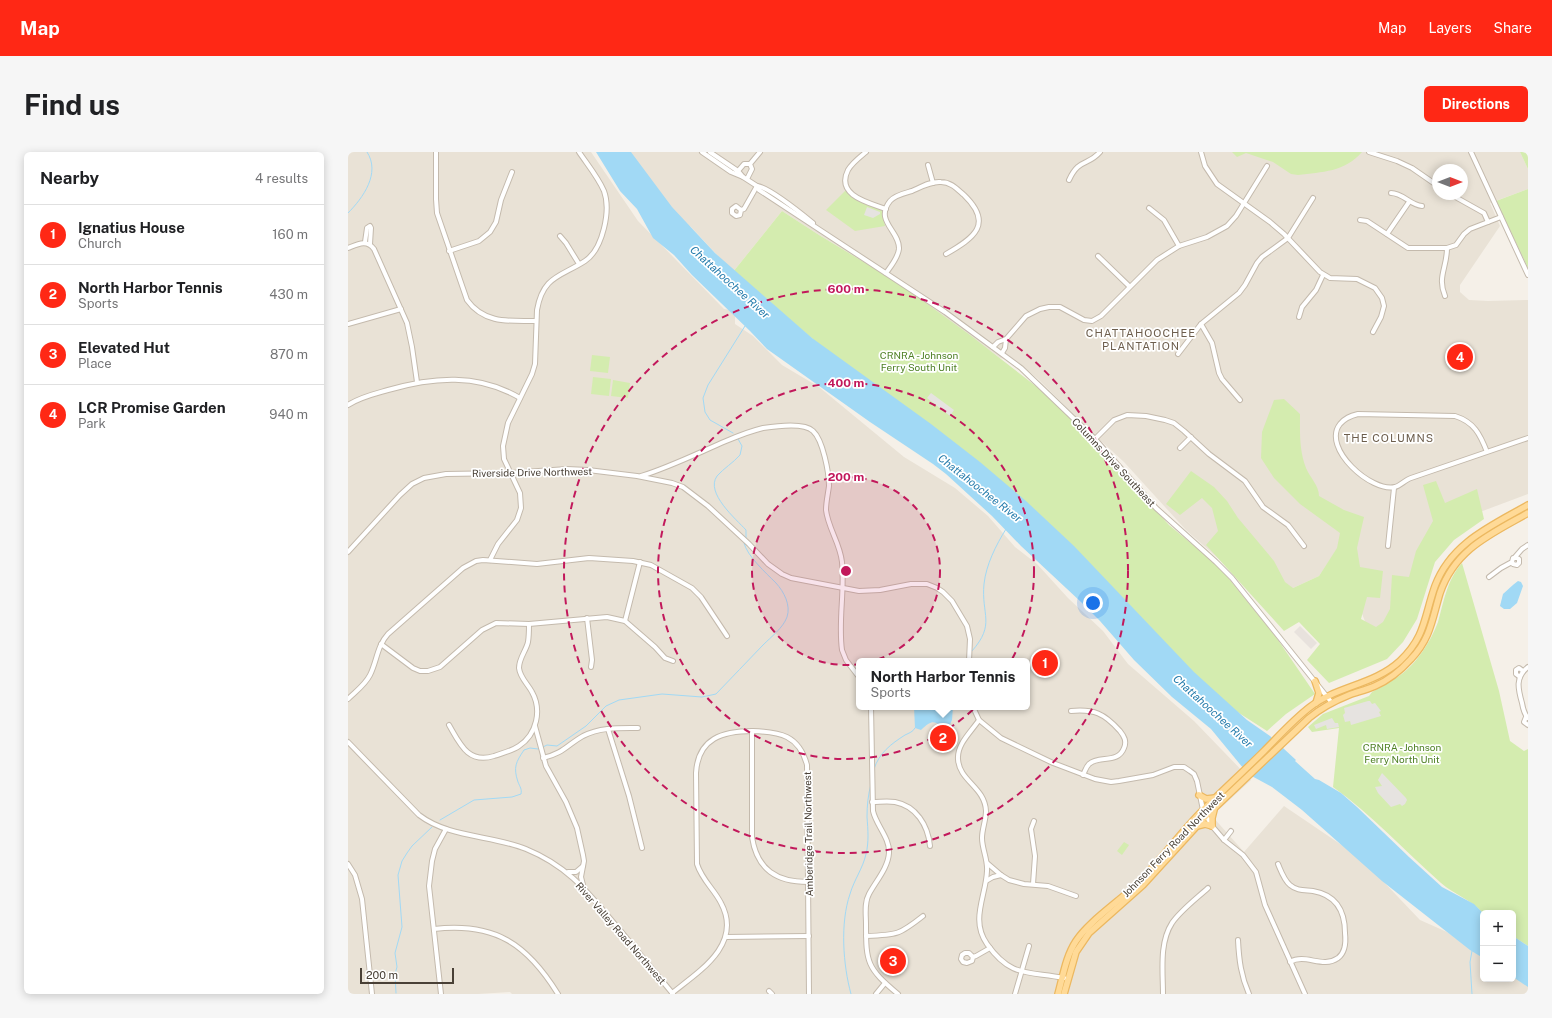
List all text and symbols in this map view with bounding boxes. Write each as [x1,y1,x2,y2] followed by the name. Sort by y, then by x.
[20,17,60,39] text: Map
[1378,20,1406,36] text: Map
[1428,20,1472,36] text: Layers
[1494,20,1532,36] text: Share
[1424,86,1528,122] button: Directions
[24,88,120,121] text: Find us
[1432,164,1468,200] north arrow
[40,168,99,188] text: Nearby
[255,171,308,186] text: 4 results
[78,219,185,236] text: Ignatius House
[50,227,56,242] text: 1
[272,227,308,242] text: 160 m
[78,236,122,251] text: Church
[688,243,773,321] water label: Chattahoochee River
[78,279,223,296] text: North Harbor Tennis
[828,282,865,296] text: 600 m
[49,287,57,302] text: 2
[269,287,308,302] text: 430 m
[78,296,118,311] text: Sports
[1086,327,1196,352] district label: CHATTAHOOCHEE PLANTATION
[78,339,170,356] text: Elevated Hut
[1447,342,1473,372] pin: 4
[49,347,57,362] text: 3
[270,347,308,362] text: 870 m
[880,349,958,373] park label: CRNRA - Johnson Ferry South Unit
[78,356,112,371] text: Place
[828,376,865,390] text: 400 m
[78,399,226,416] text: LCR Promise Garden
[49,407,57,422] text: 4
[269,407,308,422] text: 940 m
[1070,415,1158,509] street label: Columns Drive Southeast
[78,416,106,431] text: Park
[1344,432,1434,444] district label: THE COLUMNS
[936,452,1025,525] water label: Chattahoochee River
[472,465,592,479] street label: Riverside Drive Northwest
[828,470,864,484] text: 200 m
[839,564,853,578] centre of rings
[1083,593,1103,613] your location
[1032,648,1058,678] pin: 1
[856,658,1030,710] popup
[871,668,1015,685] text: North Harbor Tennis
[1171,672,1256,750] water label: Chattahoochee River
[871,685,911,700] text: Sports
[930,723,956,753] pin: 2
[1363,741,1441,765] park label: CRNRA - Johnson Ferry North Unit
[801,771,815,897] street label: Amberidge Trail Northwest
[1119,789,1227,899] street label: Johnson Ferry Road Northwest
[573,879,669,987] street label: River Valley Road Northwest
[1480,910,1516,982] map controls
[1480,910,1516,946] button: +
[880,946,906,976] pin: 3
[1480,946,1516,982] button: −
[360,966,454,985] scale bar
[366,969,398,981] text: 200 m

